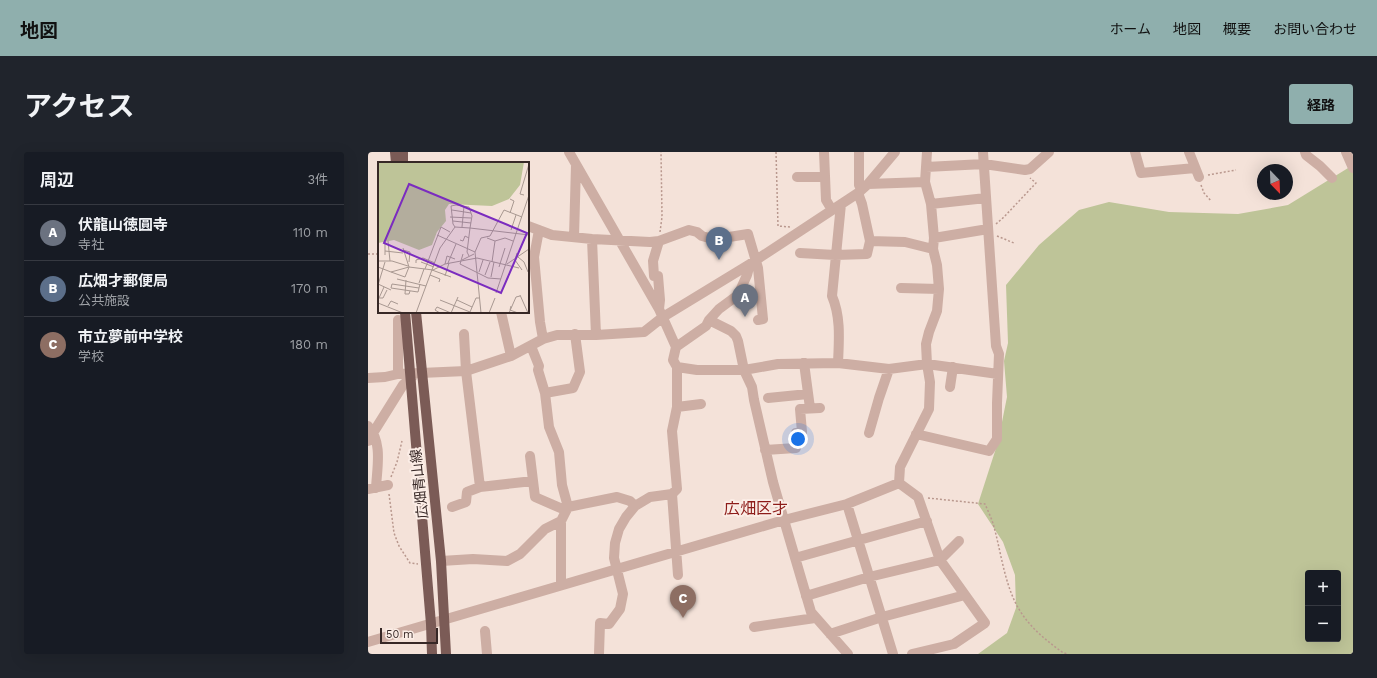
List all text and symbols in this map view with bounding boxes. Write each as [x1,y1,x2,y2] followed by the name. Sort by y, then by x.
[20,19,58,42] text: 地図
[1109,21,1151,37] text: ホーム
[1173,21,1201,37] text: 地図
[1223,21,1251,37] text: 概要
[1273,21,1357,37] text: お問い合わせ
[1289,84,1353,124] button: 経路
[24,90,135,123] text: アクセス
[378,162,529,313] inset map
[1257,164,1293,200] north arrow
[40,170,74,190] text: 周辺
[307,172,328,187] text: 3件
[78,216,168,234] text: 伏龍山徳圓寺
[49,225,57,240] text: A
[293,225,328,240] text: 110 m
[706,227,732,260] pin: B
[78,237,104,252] text: 寺社
[78,272,168,290] text: 広畑才郵便局
[49,281,57,296] text: B
[291,281,328,296] text: 170 m
[732,284,758,317] pin: A
[78,293,130,308] text: 公共施設
[78,328,183,346] text: 市立夢前中学校
[49,337,57,352] text: C
[290,337,328,352] text: 180 m
[78,349,104,364] text: 学校
[788,429,808,449] your location
[407,448,431,520] street label: 広畑青山線
[724,499,788,518] district label: 広畑区才
[1305,570,1341,642] map controls
[1305,570,1341,606] button: +
[670,585,696,618] pin: C
[1305,606,1341,642] button: −
[380,626,438,645] scale bar
[386,628,413,641] text: 50 m

